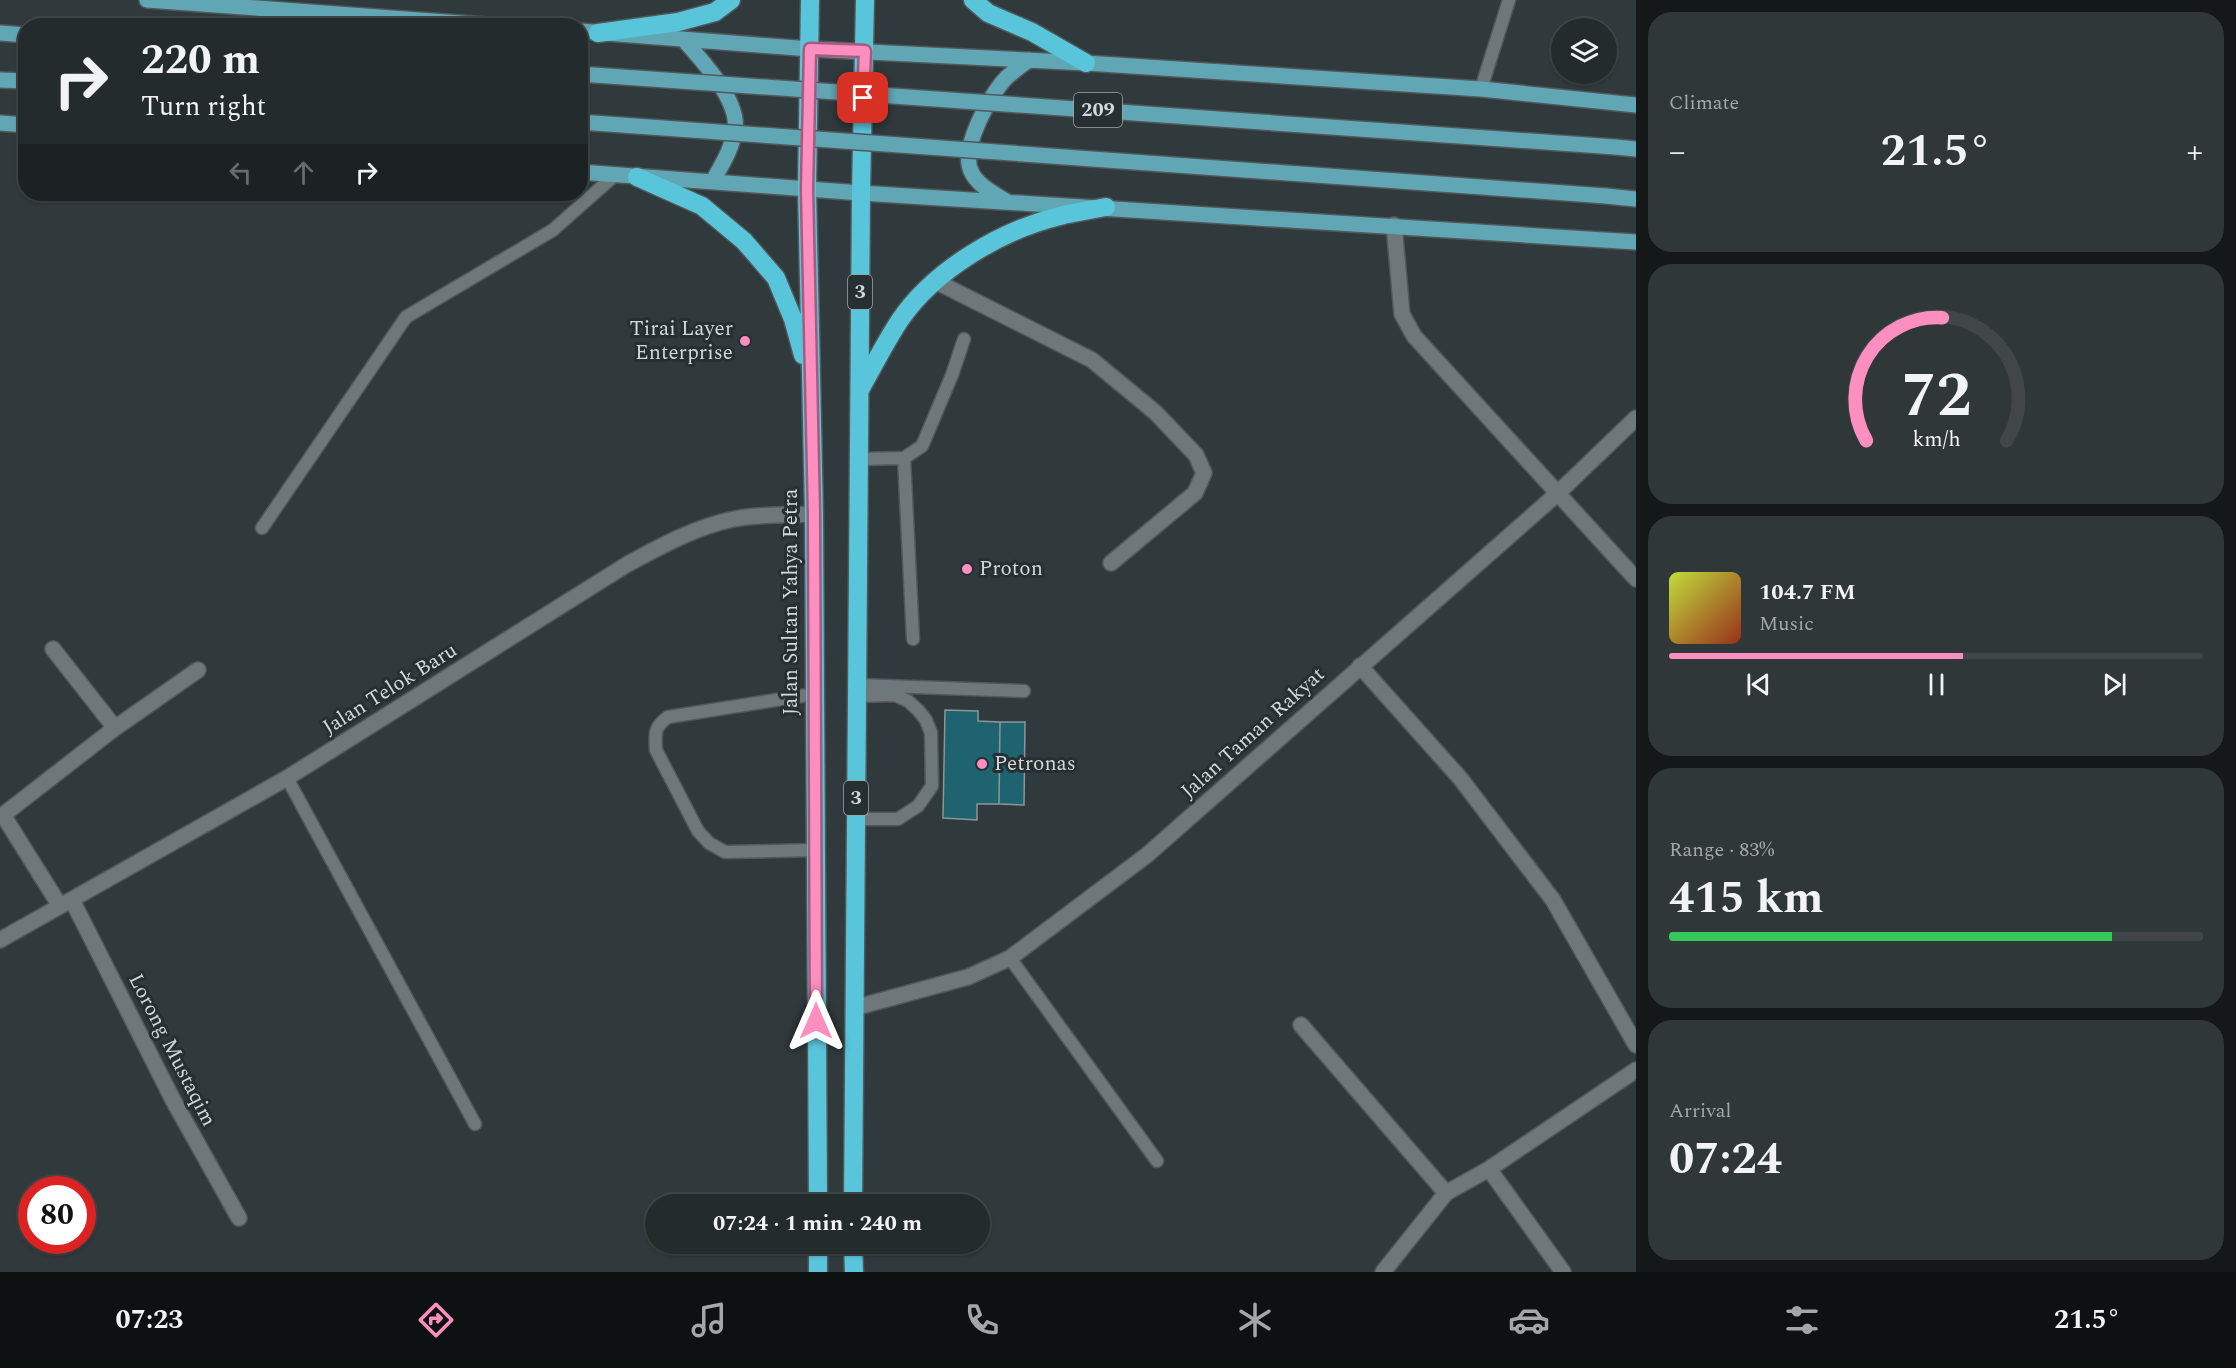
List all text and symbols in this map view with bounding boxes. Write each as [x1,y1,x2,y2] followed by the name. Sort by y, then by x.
[1551,18,1617,84] map controls
[1551,18,1617,84] button: layers
[141,29,260,92] text: 220 m
[42,42,120,120] icon: right
[837,72,888,123] pin
[846,81,879,114] icon: arrive
[141,86,266,128] text: Turn right
[1669,88,1739,118] text: Climate
[1074,93,1122,127] road number: 209
[1881,117,1991,186] text: 21.5°
[1669,127,1686,177] text: −
[2186,127,2203,177] text: +
[224,156,257,189] icon: left
[287,156,320,189] icon: ahead
[350,156,383,189] icon: right
[848,275,872,309] road number: 3
[630,313,733,369] place label: Tirai Layer Enterprise
[738,334,752,348] marker: Tirai Layer Enterprise
[1901,349,1971,444] text: 72
[1912,423,1960,456] text: km/h
[775,488,807,715] street label: Jalan Sultan Yahya Petra
[979,553,1043,585] place label: Proton
[960,562,974,576] marker: Proton
[1759,576,1856,609] text: 104.7 FM
[1759,609,1814,639] text: Music
[316,635,464,743] street label: Jalan Telok Baru
[1174,659,1332,807] street label: Jalan Taman Rakyat
[1742,668,1775,701] icon: previous
[1920,668,1953,701] icon: pause
[2098,668,2131,701] icon: next
[994,748,1076,780] place label: Petronas
[975,757,989,771] marker: Petronas
[844,781,868,815] road number: 3
[1669,835,1774,865] text: Range · 83%
[1669,864,1824,933] text: 415 km
[120,968,224,1132] street label: Lorong Mustaqim
[784,989,848,1053] position arrow
[1669,1096,1731,1126] text: Arrival
[1669,1125,1782,1194] text: 07:24
[18,1176,96,1254] speed limit sign: 80
[713,1207,922,1240] text: 07:24 · 1 min · 240 m
[116,1299,183,1341] text: 07:23
[415,1299,457,1341] icon: directions
[688,1299,730,1341] icon: music
[961,1299,1003,1341] icon: phone
[1234,1299,1276,1341] icon: climate
[1508,1299,1550,1341] icon: car
[1781,1299,1823,1341] icon: filters
[2054,1299,2120,1341] text: 21.5°

